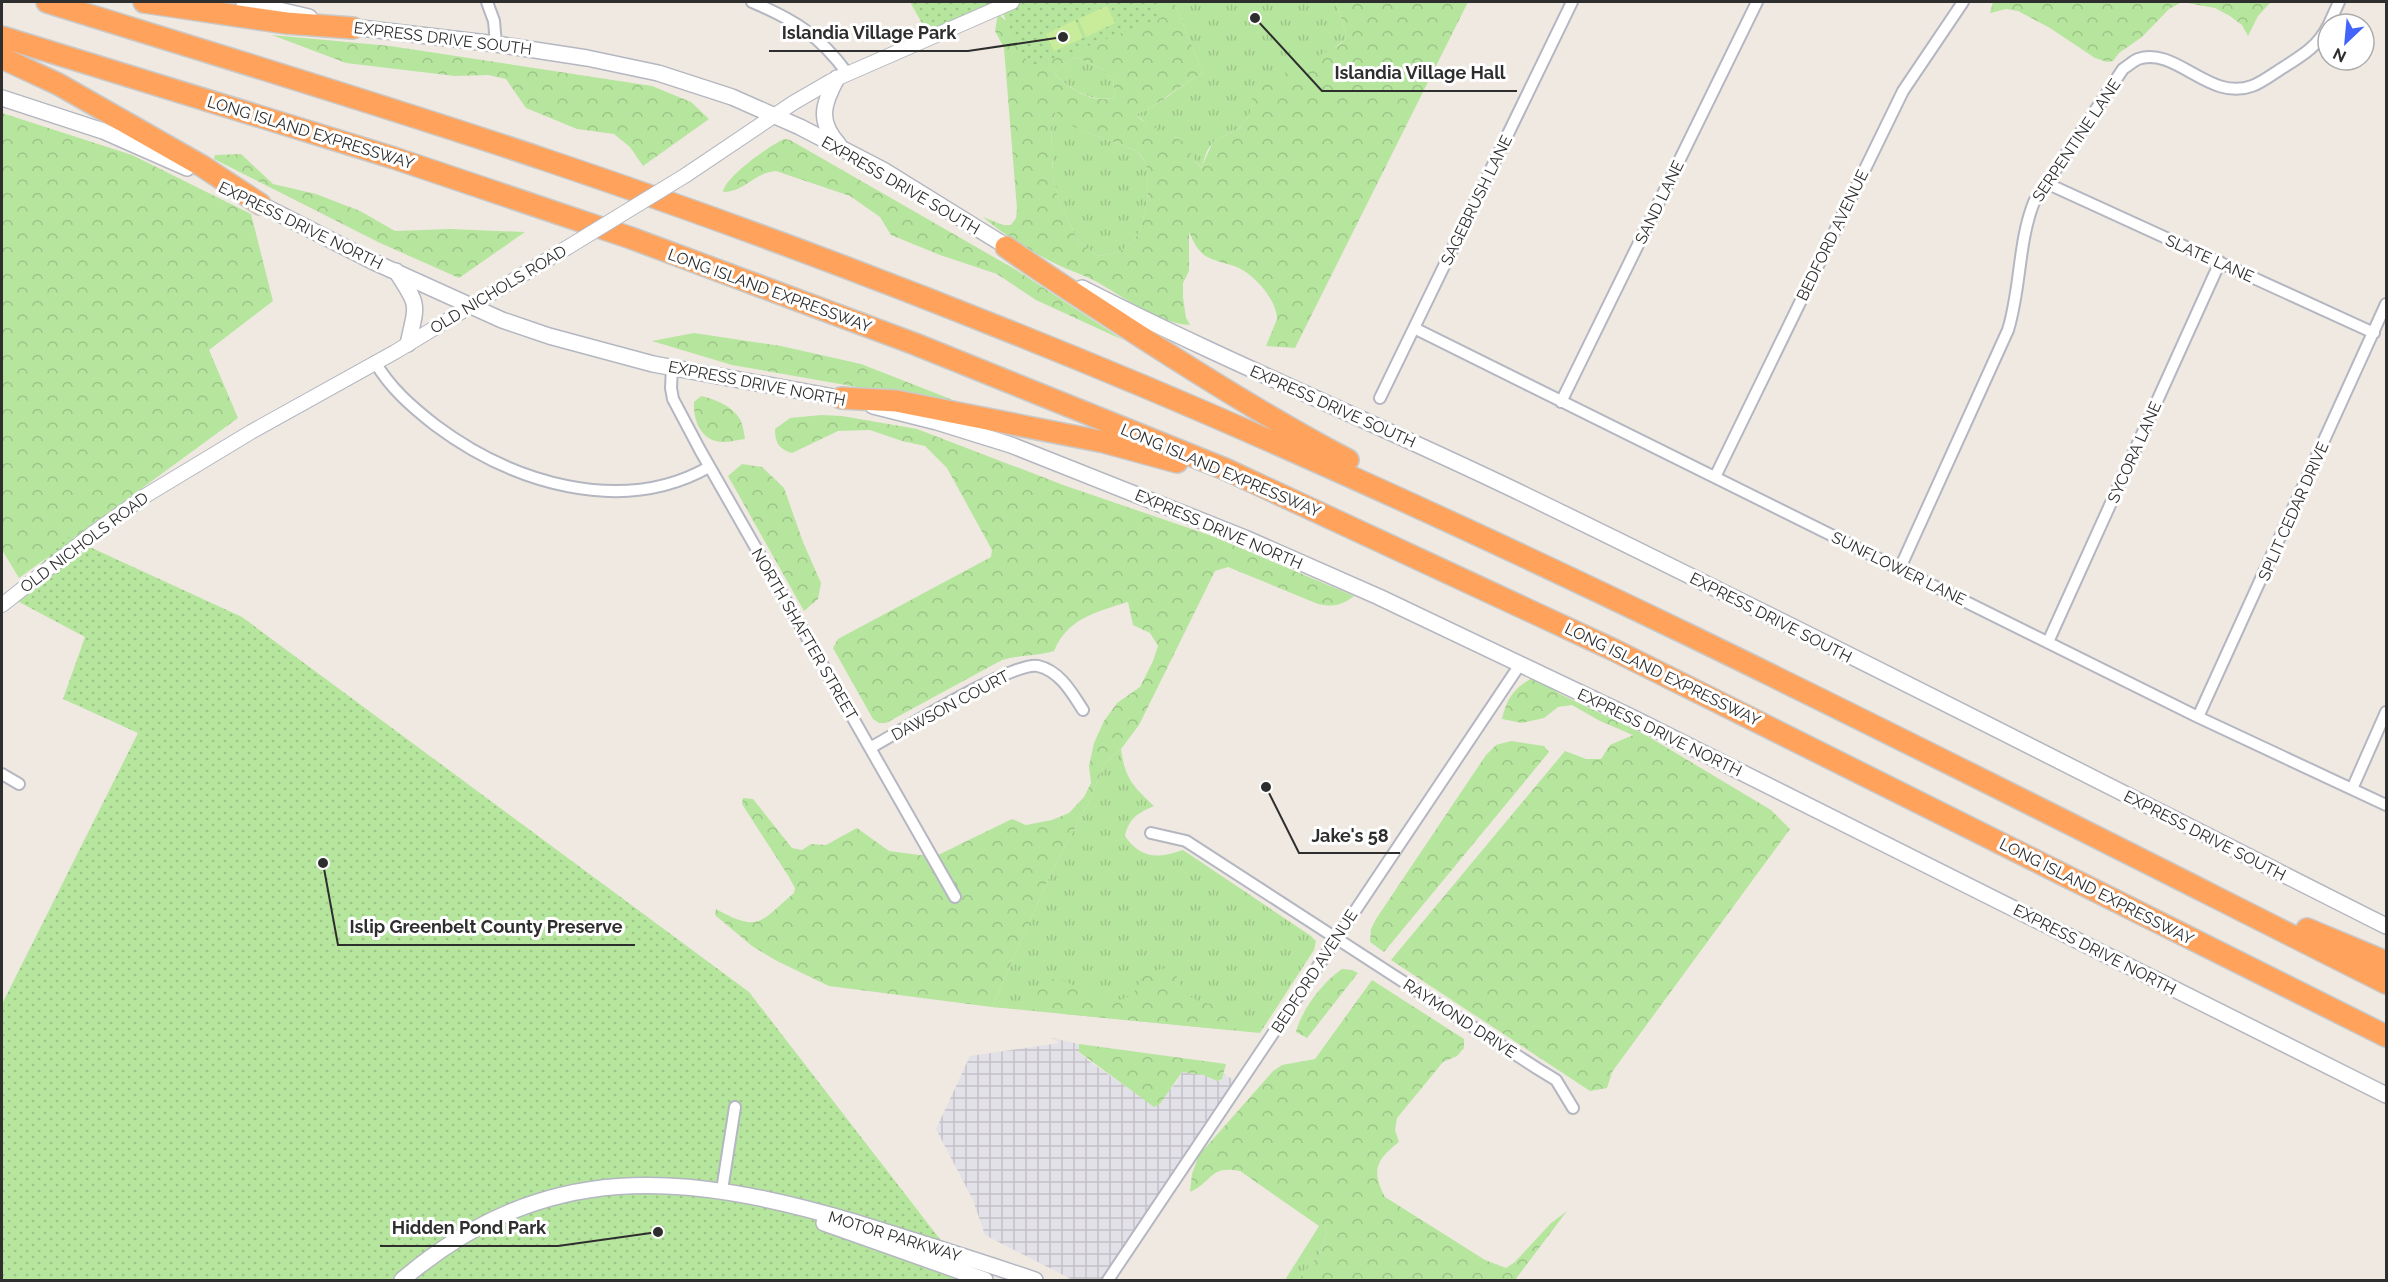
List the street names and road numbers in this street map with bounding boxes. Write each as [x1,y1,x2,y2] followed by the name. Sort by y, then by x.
[353,18,533,59] street label: EXPRESS DRIVE SOUTH
[2028,75,2125,205] street label: SERPENTINE LANE
[205,92,417,173] street label: LONG ISLAND EXPRESSWAY
[818,132,983,239] street label: EXPRESS DRIVE SOUTH
[1437,132,1516,268] street label: SAGEBRUSH LANE
[1631,157,1688,247] street label: SAND LANE
[1793,166,1872,304] street label: BEDFORD AVENUE
[216,177,386,273] street label: EXPRESS DRIVE NORTH
[2163,231,2257,286] street label: SLATE LANE
[427,241,570,338] street label: OLD NICHOLS ROAD
[665,245,875,336] street label: LONG ISLAND EXPRESSWAY
[667,357,847,410] street label: EXPRESS DRIVE NORTH
[1247,361,1419,452] street label: EXPRESS DRIVE SOUTH
[2104,398,2165,506] street label: SYCORA LANE
[1118,420,1324,521] street label: LONG ISLAND EXPRESSWAY
[2254,439,2333,584] street label: SPLIT CEDAR DRIVE
[1132,486,1305,573] street label: EXPRESS DRIVE NORTH
[17,488,152,597] street label: OLD NICHOLS ROAD
[1828,528,1969,609] street label: SUNFLOWER LANE
[748,545,862,724] street label: NORTH SHAFTER STREET
[1687,568,1855,667] street label: EXPRESS DRIVE SOUTH
[1562,619,1764,730] street label: LONG ISLAND EXPRESSWAY
[888,666,1013,744] street label: DAWSON COURT
[1575,684,1745,780] street label: EXPRESS DRIVE NORTH
[2121,786,2289,885] street label: EXPRESS DRIVE SOUTH
[1997,834,2198,949] street label: LONG ISLAND EXPRESSWAY
[2010,900,2179,999] street label: EXPRESS DRIVE NORTH
[1267,906,1362,1036] street label: BEDFORD AVENUE
[1400,975,1520,1062] street label: RAYMOND DRIVE
[826,1207,964,1266] street label: MOTOR PARKWAY

